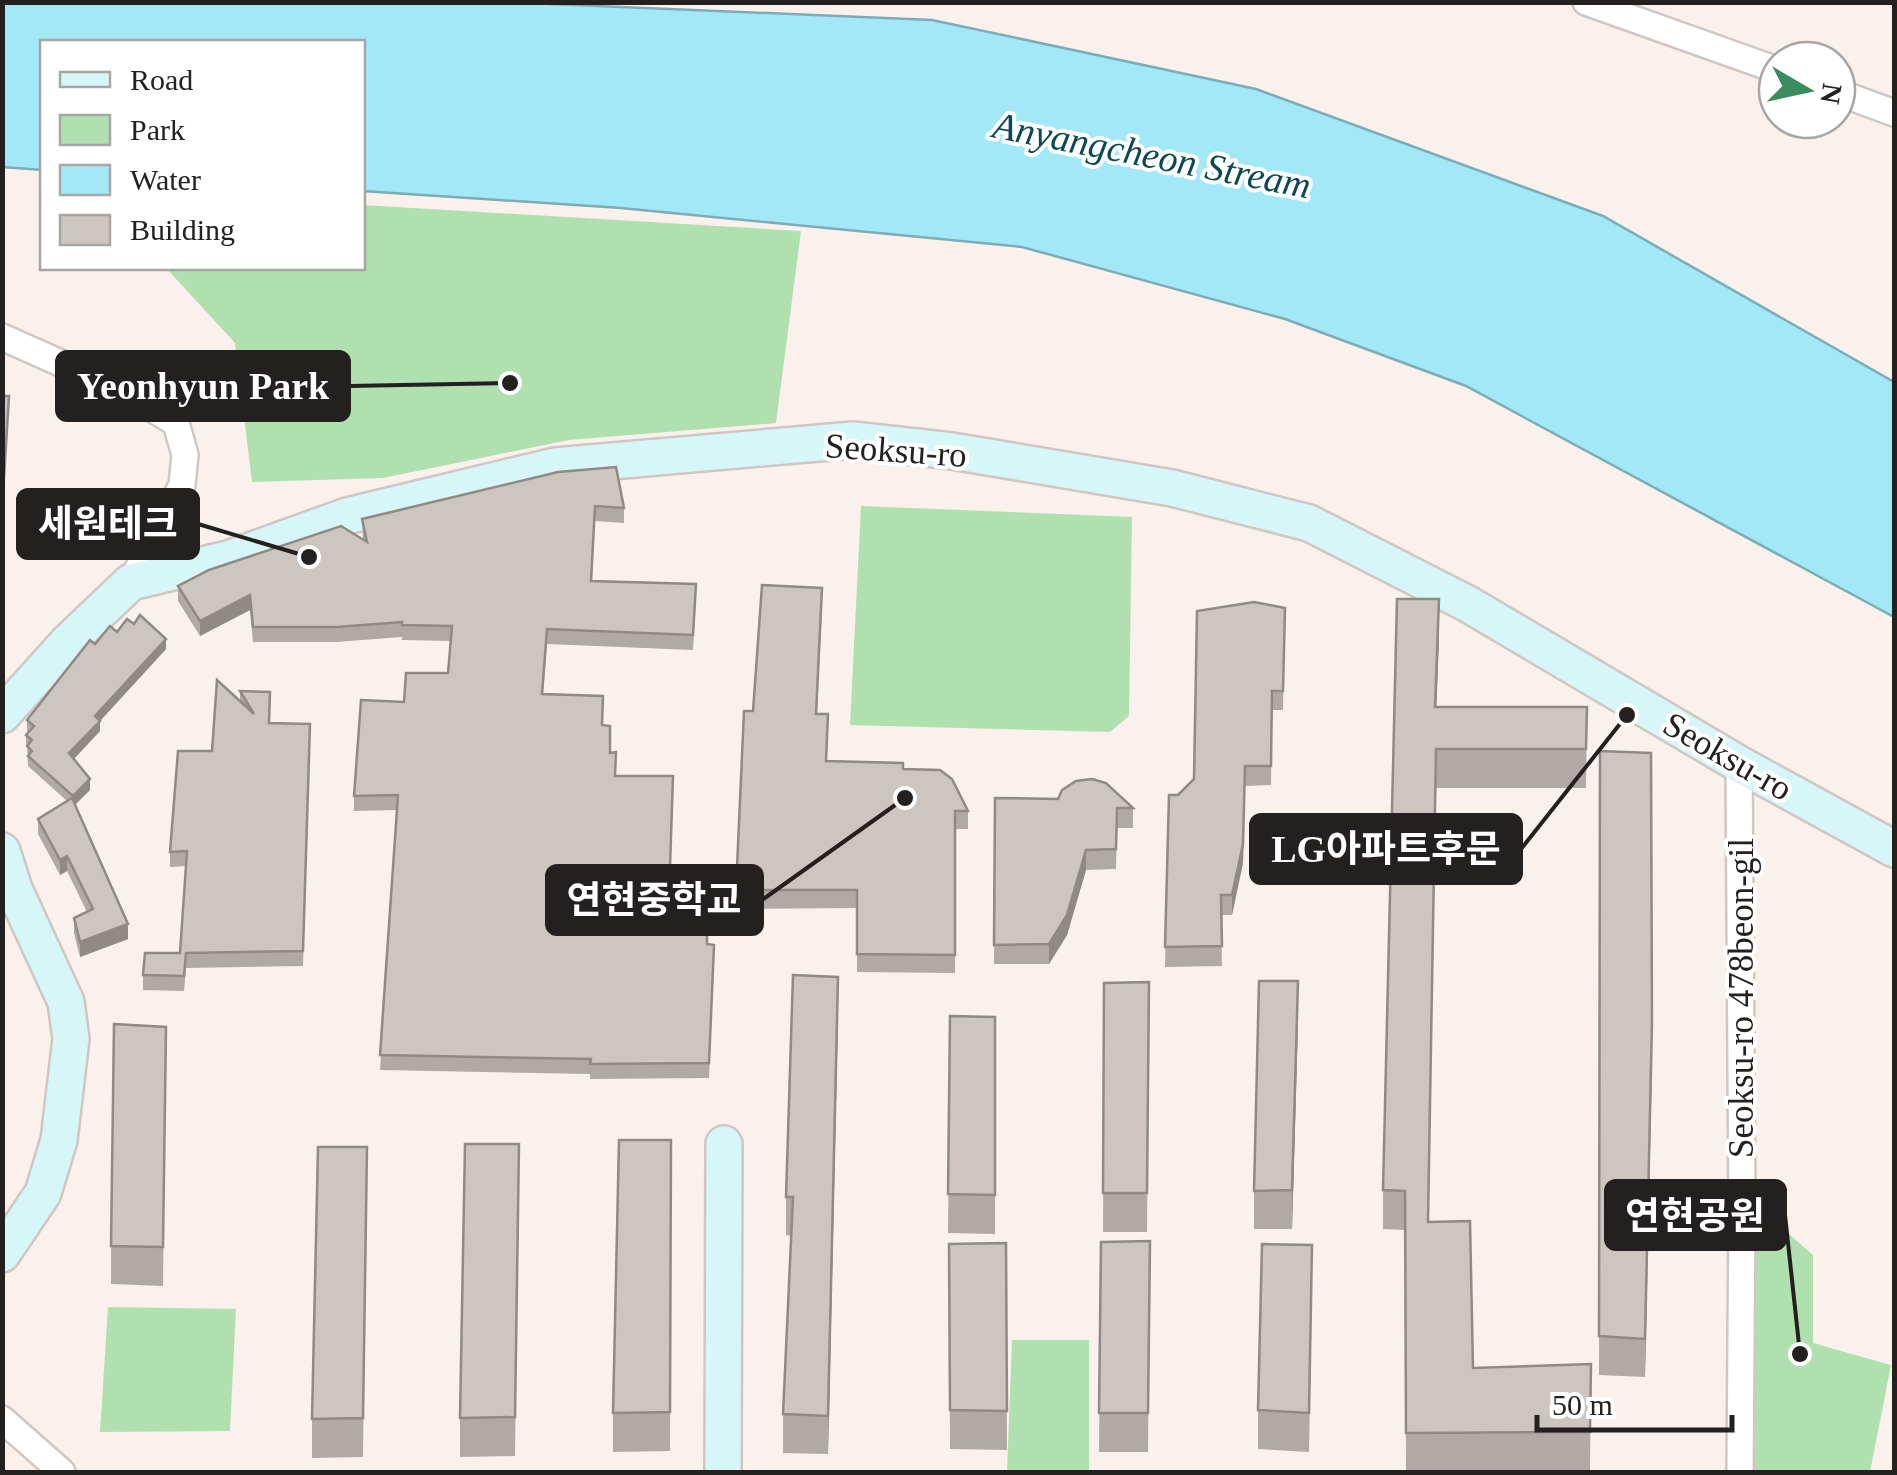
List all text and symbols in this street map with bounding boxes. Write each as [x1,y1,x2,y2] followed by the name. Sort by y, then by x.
[40,40,365,270] legend
[1757,40,1857,140] north arrow
[130,63,193,96] text: Road
[1814,81,1848,106] text: N
[987,103,1314,206] water label: Anyangcheon Stream
[130,113,185,146] text: Park
[130,163,201,196] text: Water
[130,213,235,246] text: Building
[57,352,349,420] callout: Yeonhyun Park
[77,365,330,407] text: Yeonhyun Park
[824,426,968,475] street label: Seoksu-ro
[18,490,198,558] callout: 세원테크
[38,503,178,545] text: 세원테크
[1657,704,1799,809] street label: Seoksu-ro
[1251,815,1521,883] callout: LG아파트후문
[1271,828,1501,870] text: LG아파트후문
[1722,838,1761,1158] street label: Seoksu-ro 478beon-gil
[547,866,762,934] callout: 연현중학교
[567,879,741,921] text: 연현중학교
[1606,1181,1785,1249] callout: 연현공원
[1625,1195,1765,1237] text: 연현공원
[1537,1370,1732,1432] scale bar
[1552,1388,1613,1421] text: 50 m

